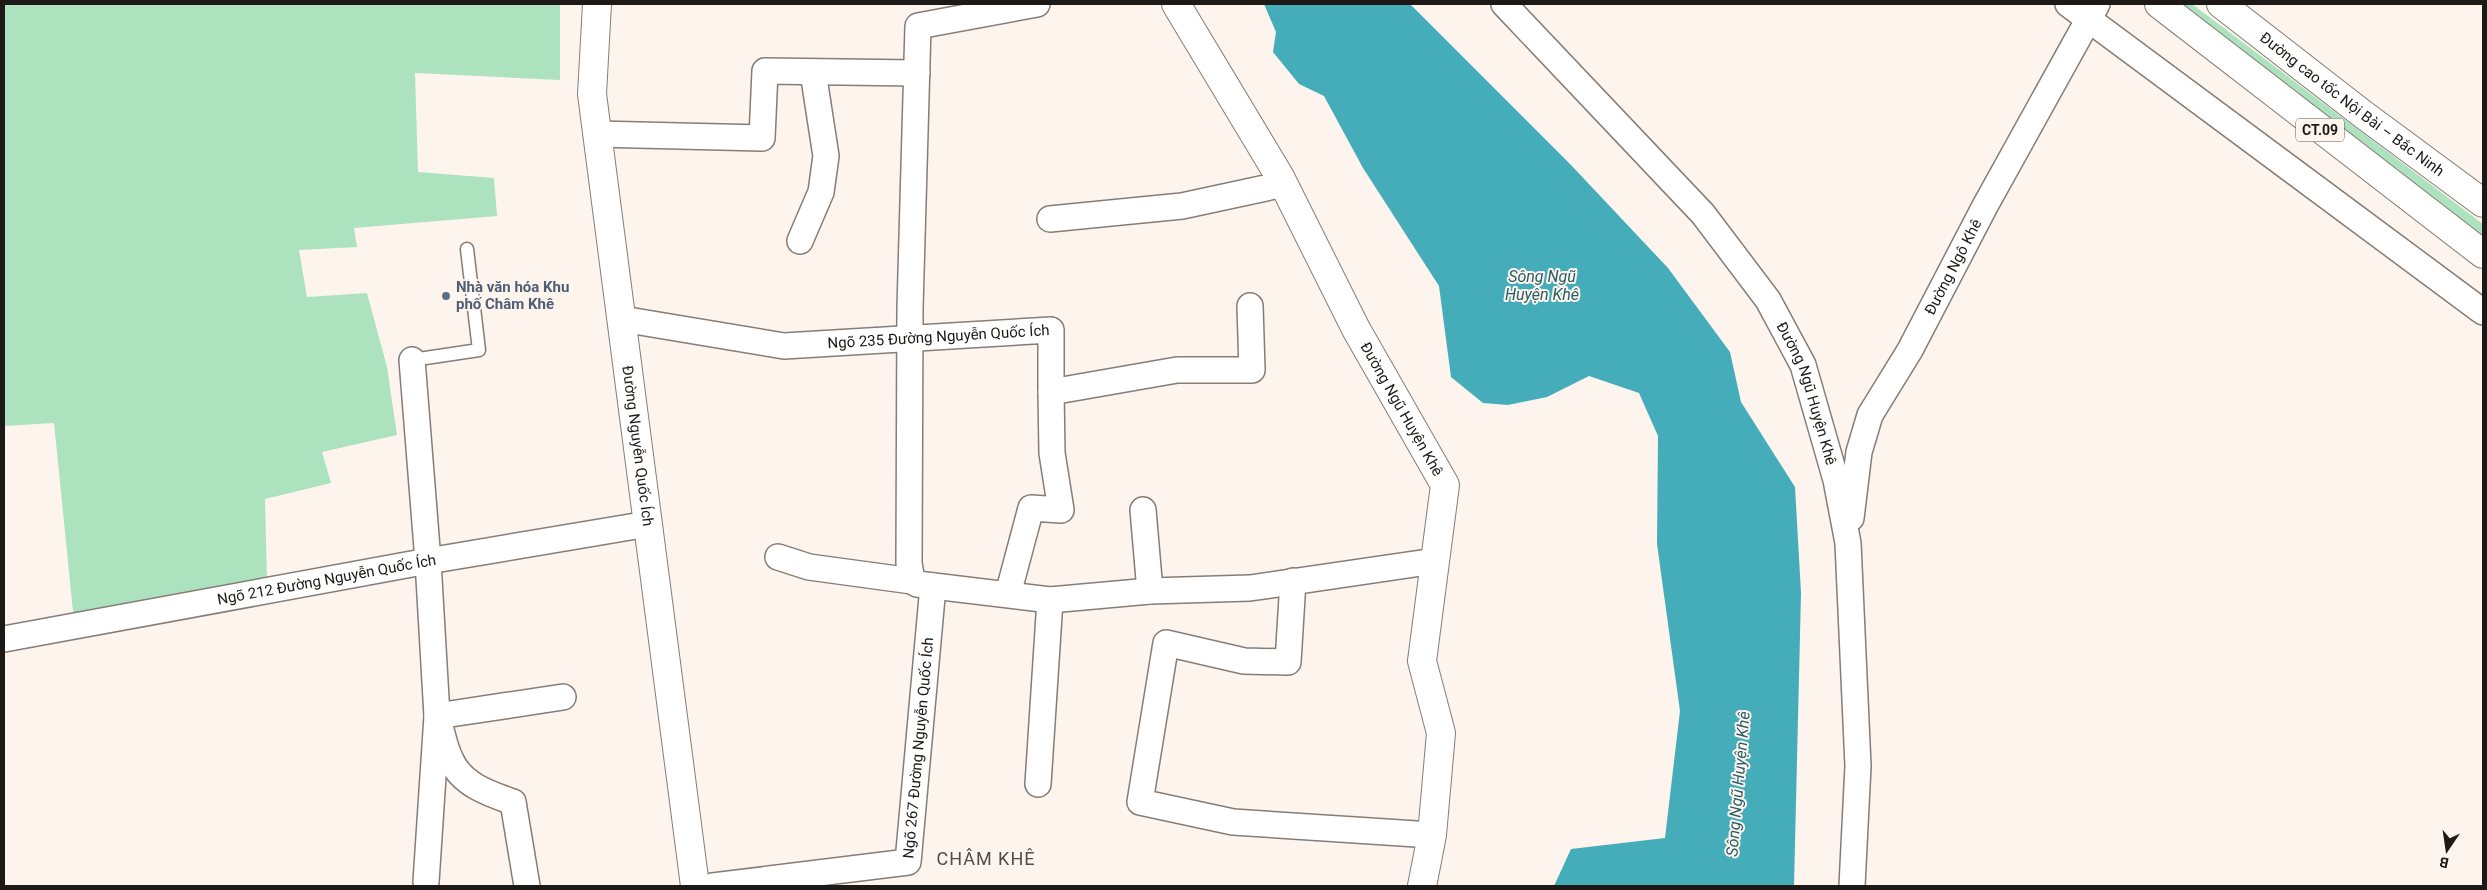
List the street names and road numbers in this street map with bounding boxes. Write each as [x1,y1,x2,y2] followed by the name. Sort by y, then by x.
[2256,29,2448,180] street label: Đường cao tốc Nội Bài – Bắc Ninh
[2296,118,2344,142] road number: CT.09
[1921,216,1986,318] street label: Đường Ngô Khê
[1773,319,1840,467] street label: Đường Ngũ Huyện Khê
[827,321,1050,352] street label: Ngõ 235 Đường Nguyễn Quốc Ích
[1356,339,1447,479] street label: Đường Ngũ Huyện Khê
[618,364,657,527] street label: Đường Nguyễn Quốc Ích
[216,551,437,609] street label: Ngõ 212 Đường Nguyễn Quốc Ích
[899,636,937,859] street label: Ngõ 267 Đường Nguyễn Quốc Ích

